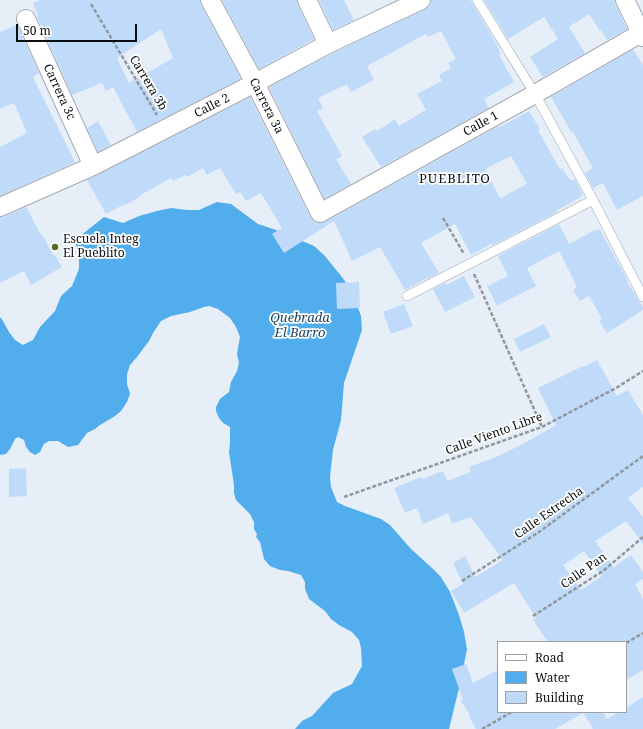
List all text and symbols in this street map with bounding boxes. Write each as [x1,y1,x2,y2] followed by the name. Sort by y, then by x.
[18,16,139,42] scale bar
[23,22,51,39] text: 50 m
[126,53,170,113] street label: Carrera 3b
[40,62,78,122] street label: Carrera 3c
[246,76,286,136] street label: Carrera 3a
[192,91,232,121] street label: Calle 2
[461,109,501,139] street label: Calle 1
[419,171,491,187] district label: PUEBLITO
[63,233,139,261] place label: Escuela Integ El Pueblito
[50,242,60,252] marker: Escuela Integ El Pueblito
[270,310,330,341] water label: Quebrada El Barro
[444,410,544,458] street label: Calle Viento Libre
[512,484,586,542] street label: Calle Estrecha
[558,550,610,592] street label: Calle Pan
[497,641,627,713] legend
[535,649,564,666] text: Road
[535,669,570,686] text: Water
[535,689,583,706] text: Building

